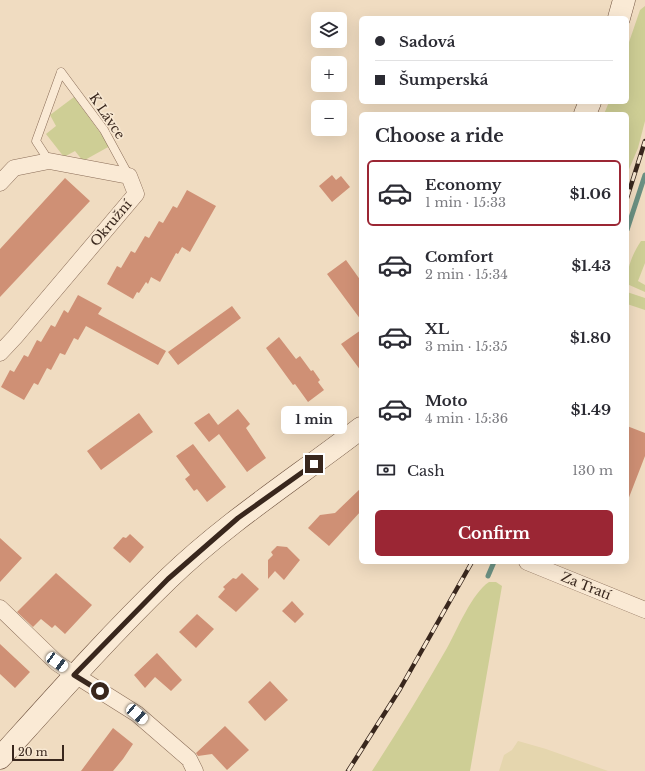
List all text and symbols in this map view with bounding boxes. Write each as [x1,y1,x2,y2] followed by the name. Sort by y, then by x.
[311,12,347,136] map controls
[311,12,347,48] button: layers
[399,32,455,51] text: Sadová
[311,56,347,92] button: +
[399,70,488,89] text: Šumperská
[85,90,129,142] street label: K Lávce
[311,100,347,136] button: −
[375,125,504,147] text: Choose a ride
[377,175,413,211] icon: car
[425,175,502,194] text: Economy
[570,184,611,203] text: $1.06
[425,194,506,211] text: 1 min · 15:33
[87,196,136,250] street label: Okružní
[377,247,413,283] icon: car
[425,247,493,266] text: Comfort
[571,256,611,275] text: $1.43
[425,266,508,283] text: 2 min · 15:34
[377,319,413,355] icon: car
[425,319,449,338] text: XL
[570,328,611,347] text: $1.80
[425,338,508,355] text: 3 min · 15:35
[377,391,413,427] icon: car
[425,391,467,410] text: Moto
[571,400,611,419] text: $1.49
[281,406,347,434] callout: 1 min
[425,410,508,427] text: 4 min · 15:36
[295,411,333,428] text: 1 min
[305,455,323,473] route end
[375,459,397,481] icon: cash
[407,461,444,480] text: Cash
[572,462,613,479] text: 130 m
[375,510,613,556] button: Confirm
[558,568,614,604] street label: Za Tratí
[44,650,70,674] car
[91,682,109,700] route start
[124,702,150,726] car
[12,743,64,762] scale bar
[18,745,48,759] text: 20 m

